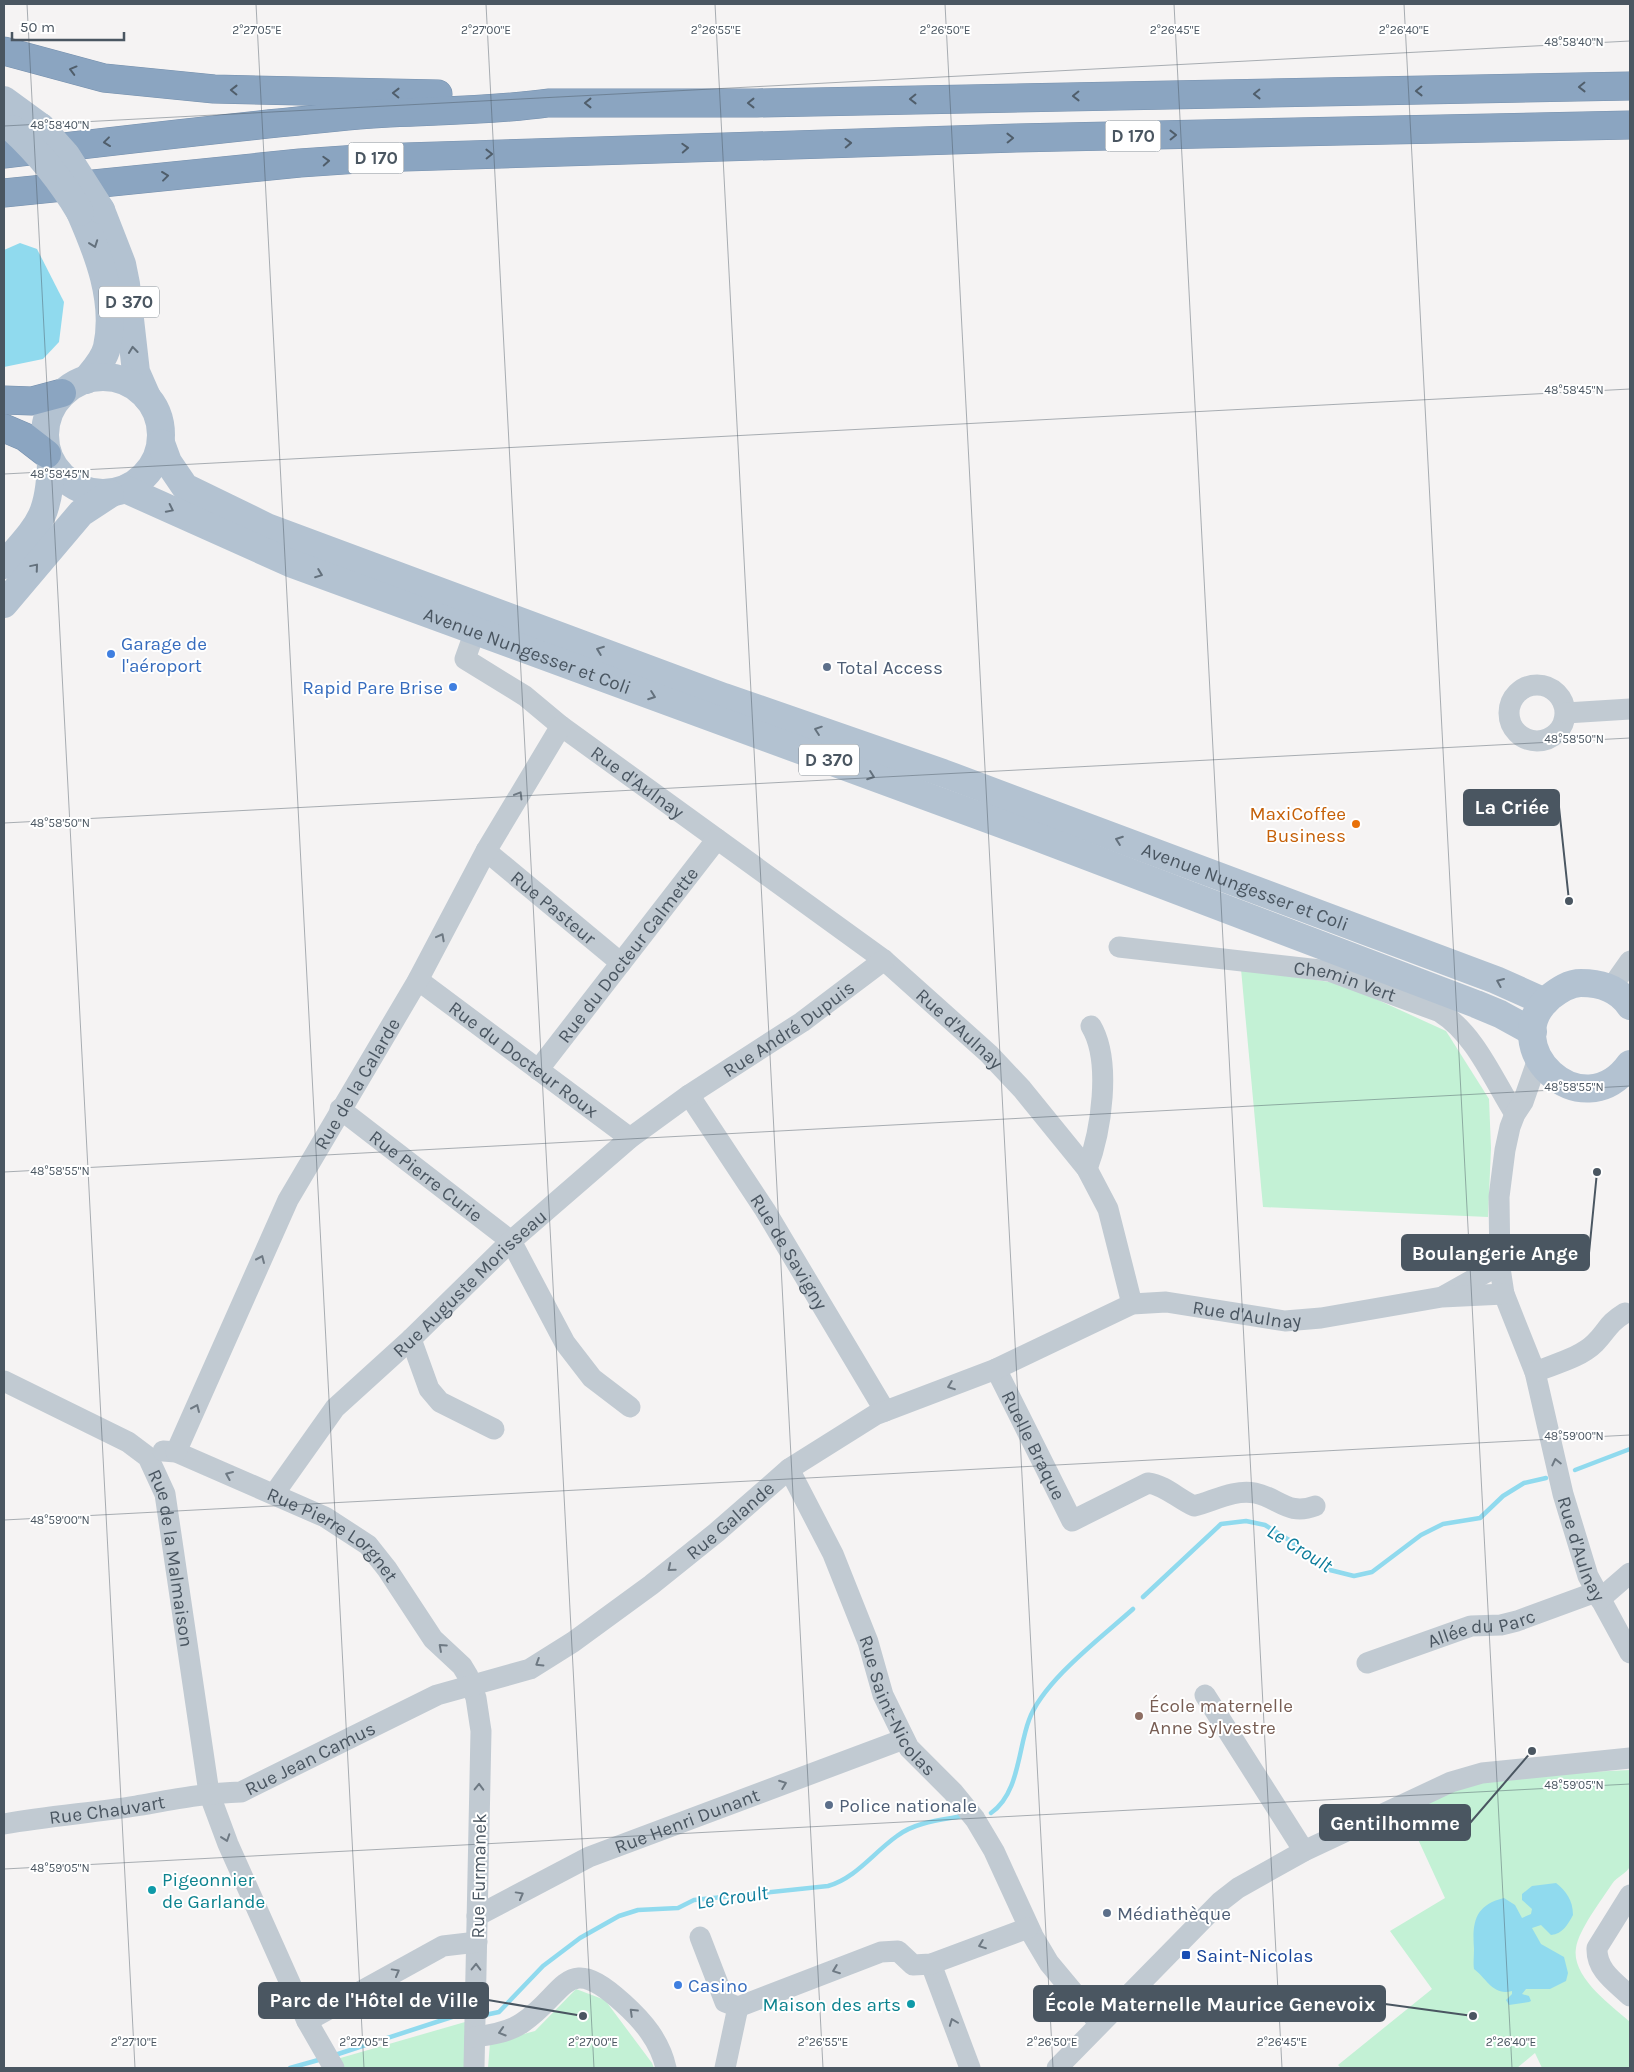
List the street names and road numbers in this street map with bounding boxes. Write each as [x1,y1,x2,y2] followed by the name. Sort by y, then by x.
[1106,120,1160,152] road number: D 170
[348,142,404,174] road number: D 170
[99,286,159,318] road number: D 370
[421,603,634,699] street label: Avenue Nungesser et Coli
[586,741,688,824] street label: Rue d'Aulnay
[799,744,859,776] road number: D 370
[1139,838,1352,936] street label: Avenue Nungesser et Coli
[553,863,703,1047] street label: Rue du Docteur Calmette
[506,866,600,950] street label: Rue Pasteur
[1292,957,1399,1007] street label: Chemin Vert
[719,976,859,1082] street label: Rue André Dupuis
[911,984,1007,1074] street label: Rue d'Aulnay
[444,997,602,1123] street label: Rue du Docteur Roux
[310,1014,405,1154] street label: Rue de la Calarde
[365,1126,487,1227] street label: Rue Pierre Curie
[745,1190,832,1314] street label: Rue de Savigny
[389,1205,551,1362] street label: Rue Auguste Morisseau
[1191,1296,1302,1333] street label: Rue d'Aulnay
[997,1387,1070,1504] street label: Ruelle Braque
[143,1466,197,1649] street label: Rue de la Malmaison
[682,1477,779,1564] street label: Rue Galande
[264,1483,402,1586] street label: Rue Pierre Lorgnet
[1552,1494,1610,1606] street label: Rue d'Aulnay
[1425,1605,1538,1653] street label: Allée du Parc
[854,1632,940,1781] street label: Rue Saint-Nicolas
[241,1717,379,1800] street label: Rue Jean Camus
[612,1784,763,1858] street label: Rue Henri Dunant
[48,1791,167,1829] street label: Rue Chauvart
[467,1813,491,1939] street label: Rue Furmanek

